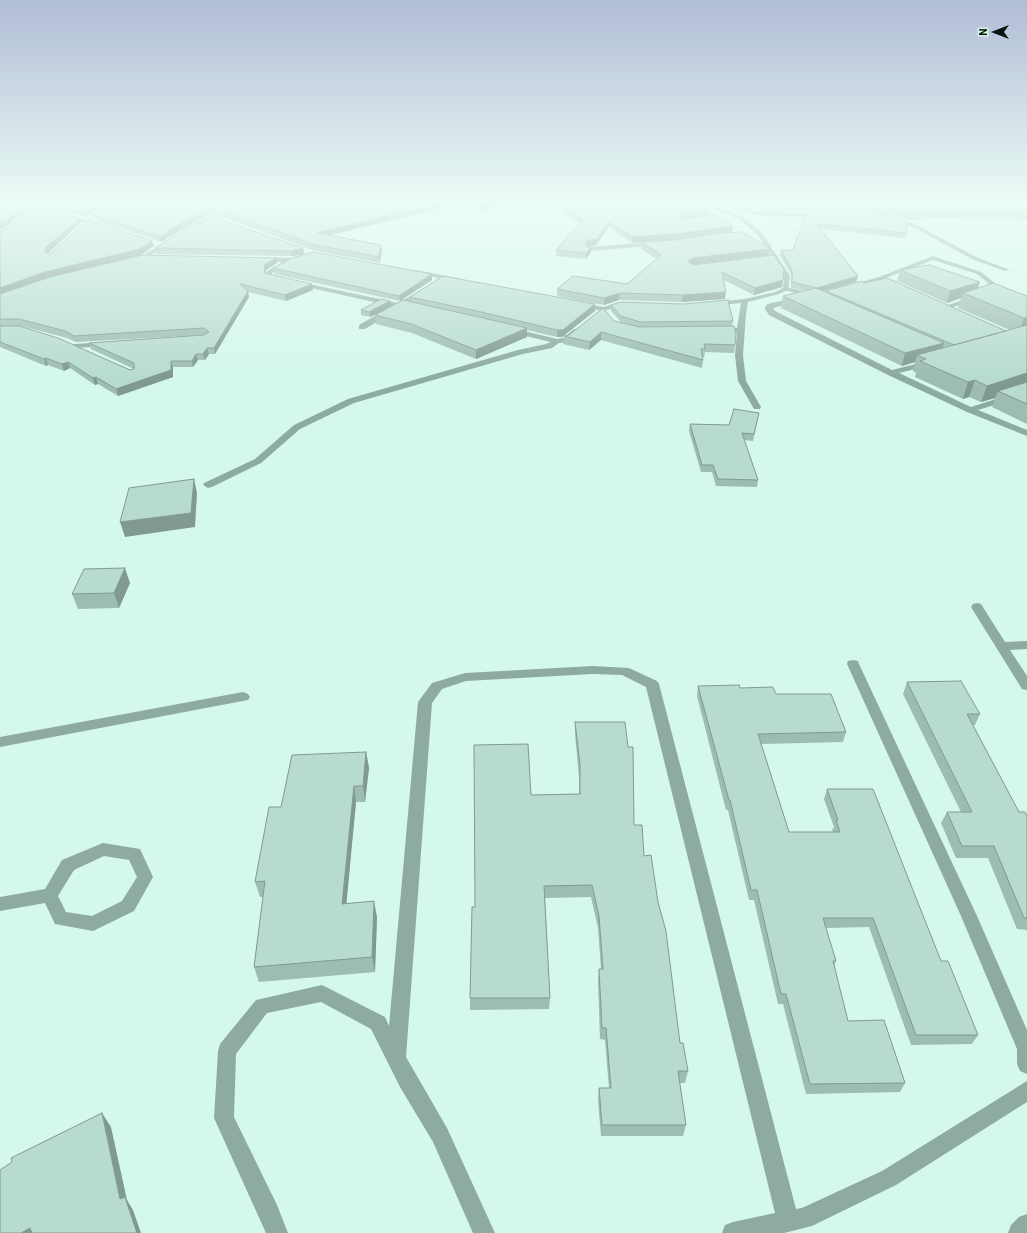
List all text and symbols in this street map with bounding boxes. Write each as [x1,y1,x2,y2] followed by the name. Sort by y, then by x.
[975,12,1015,52] north arrow
[976,28,989,36] text: N

